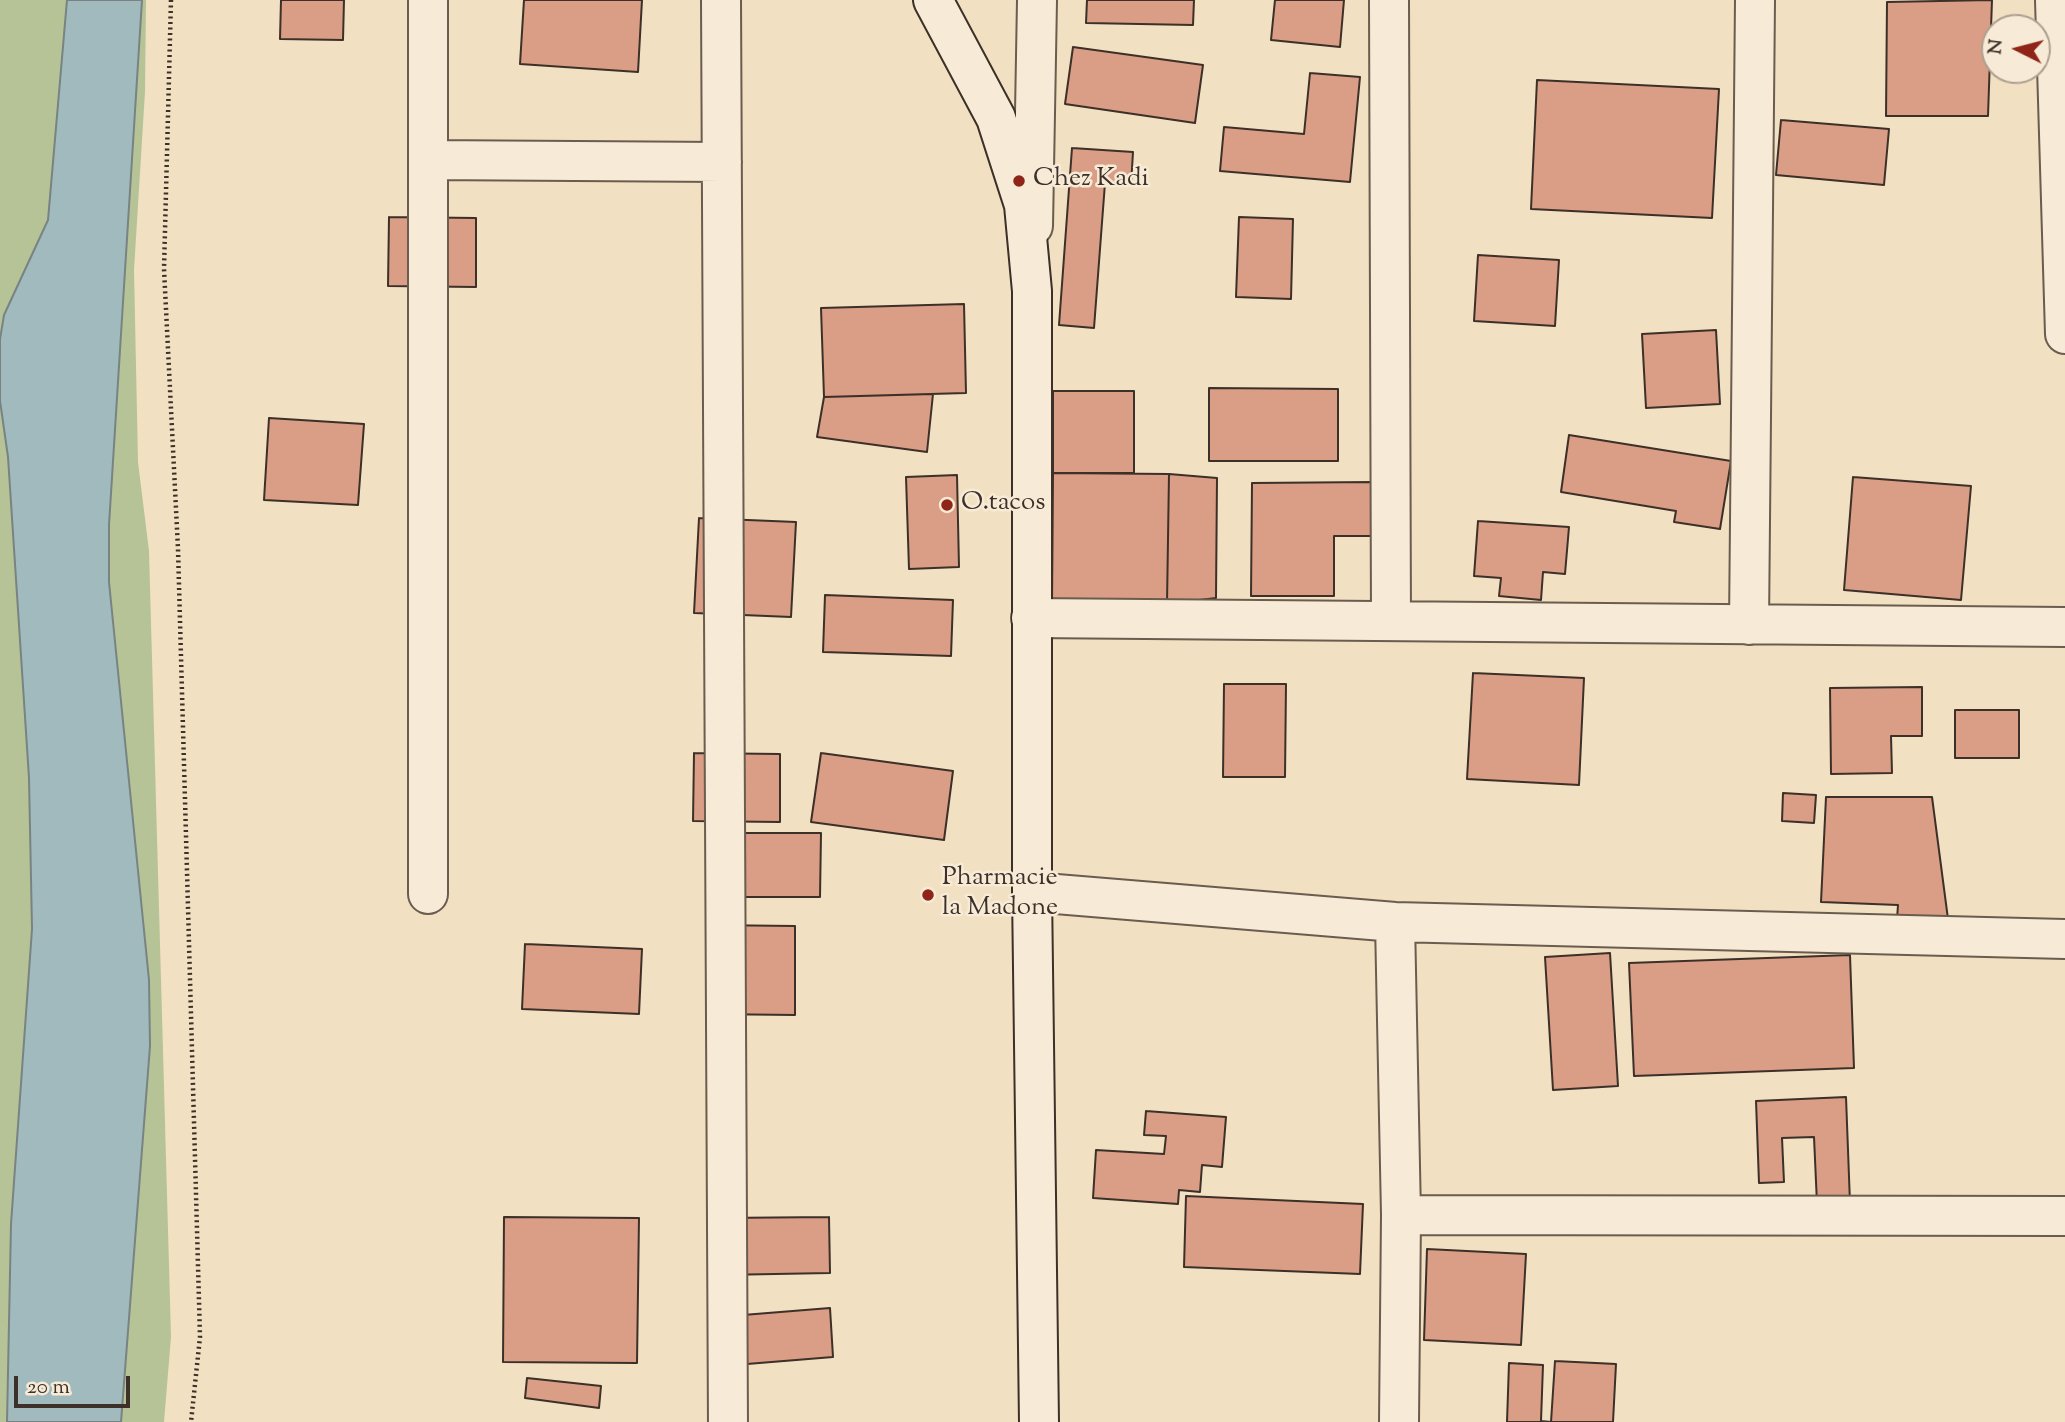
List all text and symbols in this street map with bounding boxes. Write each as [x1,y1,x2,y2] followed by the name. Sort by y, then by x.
[1981,14,2051,84] north arrow
[1982,38,2011,56] text: N
[1033,165,1149,197] place label: Chez Kadi
[1011,173,1027,189] marker: Chez Kadi
[961,489,1045,521] place label: O.tacos
[939,497,955,513] marker: O.tacos
[942,864,1058,926] place label: Pharmacie la Madone
[920,887,936,903] marker: Pharmacie la Madone
[18,1362,133,1406] scale bar
[27,1373,70,1403] text: 20 m

